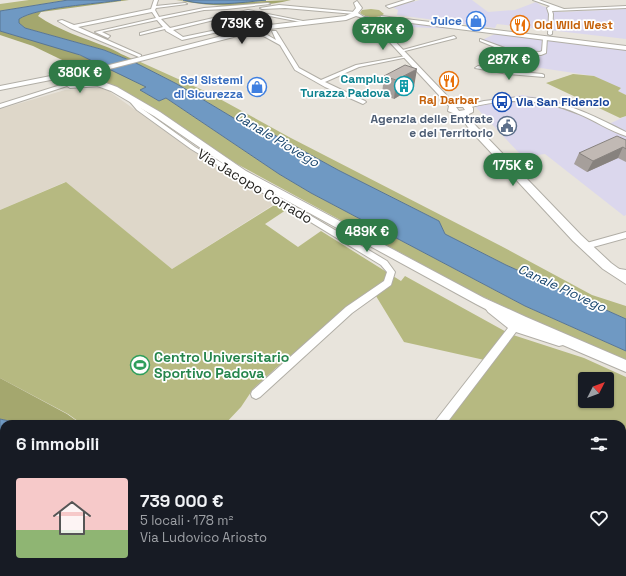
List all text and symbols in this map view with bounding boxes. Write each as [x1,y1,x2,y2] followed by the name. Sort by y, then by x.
[465,10,487,32] shop icon: Juice
[209,11,275,45] pin: 739K €
[431,13,462,29] place label: Juice
[509,14,531,36] restaurant icon: Old Wild West
[220,15,264,32] text: 739K €
[350,17,416,51] pin: 376K €
[534,17,613,33] place label: Old Wild West
[361,21,405,38] text: 376K €
[476,47,542,81] pin: 287K €
[488,51,530,68] text: 287K €
[47,60,113,94] pin: 380K €
[58,64,102,81] text: 380K €
[438,70,460,92] restaurant icon: Raj Darbar
[300,71,390,101] place label: Camplus Turazza Padova
[173,72,243,102] place label: Sei Sistemi di Sicurezza
[393,75,415,97] building icon: Camplus Turazza Padova
[246,76,268,98] shop icon: Sei Sistemi di Sicurezza
[491,91,513,113] bus stop icon: Via San Fidenzio
[419,92,479,108] place label: Raj Darbar
[516,94,610,110] place label: Via San Fidenzio
[232,107,323,171] water label: Canale Piovego
[370,111,493,141] place label: Agenzia delle Entrate e del Territorio
[496,115,518,137] public building icon: Agenzia delle Entrate e del Territorio
[194,144,316,228] street label: Via Jacopo Corrado
[480,153,546,187] pin: 175K €
[492,157,534,174] text: 175K €
[334,219,400,253] pin: 489K €
[345,223,389,240] text: 489K €
[515,260,610,316] water label: Canale Piovego
[154,348,289,382] place label: Centro Universitario Sportivo Padova
[129,354,151,376] sports icon: Centro Universitario Sportivo Padova
[578,372,614,408] north arrow
[578,372,614,408] map controls
[16,433,99,455] text: 6 immobili
[588,433,610,455] icon: filters
[140,490,223,512] text: 739 000 €
[48,494,96,542] icon: home
[588,507,610,529] icon: heart
[140,512,233,529] text: 5 locali · 178 m²
[140,529,267,546] text: Via Ludovico Ariosto

